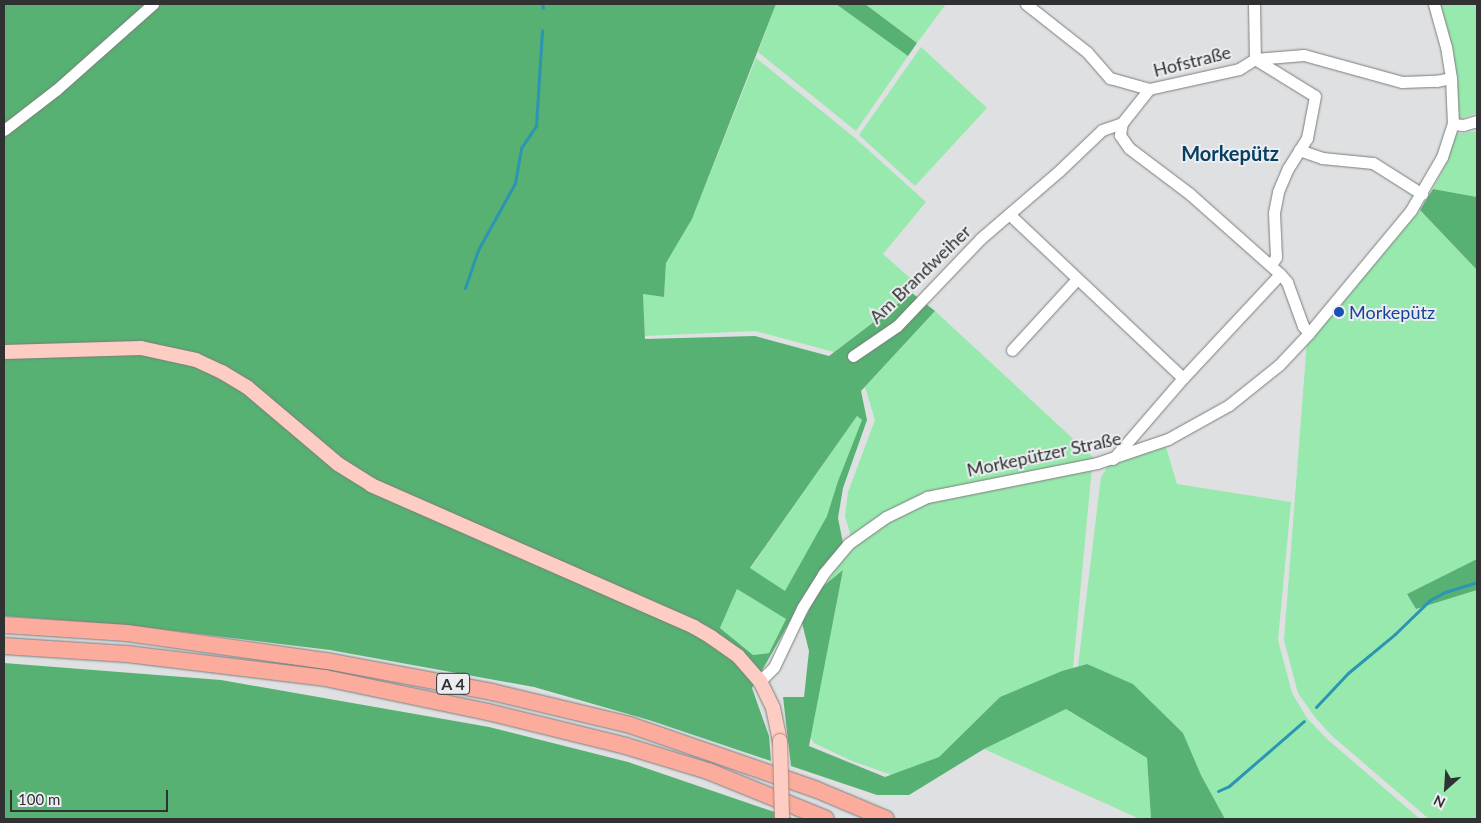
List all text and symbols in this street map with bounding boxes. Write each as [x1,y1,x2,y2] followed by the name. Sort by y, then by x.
[1151,41,1233,81] street label: Hofstraße
[1181,141,1279,165] district label: Morkepütz
[865,220,975,328] street label: Am Brandweiher
[1349,301,1435,323] place label: Morkepütz
[1333,306,1345,318] marker: Morkepütz
[965,427,1123,481] street label: Morkepützer Straße
[436,671,470,698] road number: A 4
[1421,763,1471,813] north arrow
[12,780,170,812] scale bar
[18,790,60,808] text: 100 m
[1431,792,1448,812] text: N

